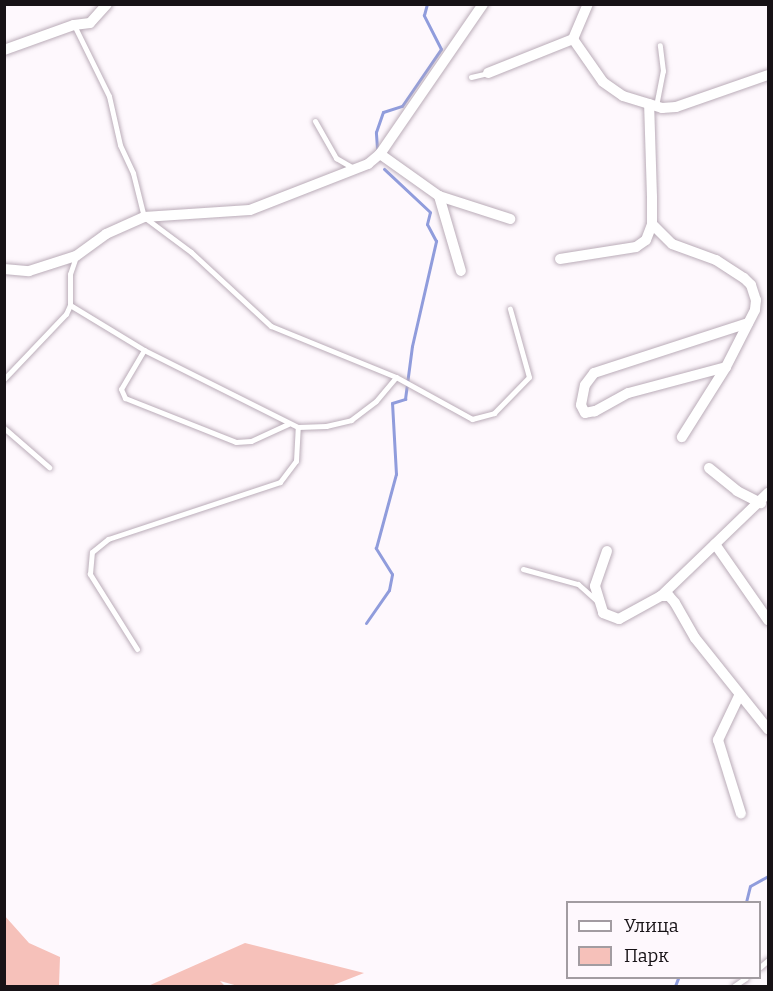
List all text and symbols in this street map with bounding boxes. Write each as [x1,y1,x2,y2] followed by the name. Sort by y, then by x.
[566,901,761,979] legend
[624,915,679,937] text: Улица
[624,945,669,967] text: Парк

